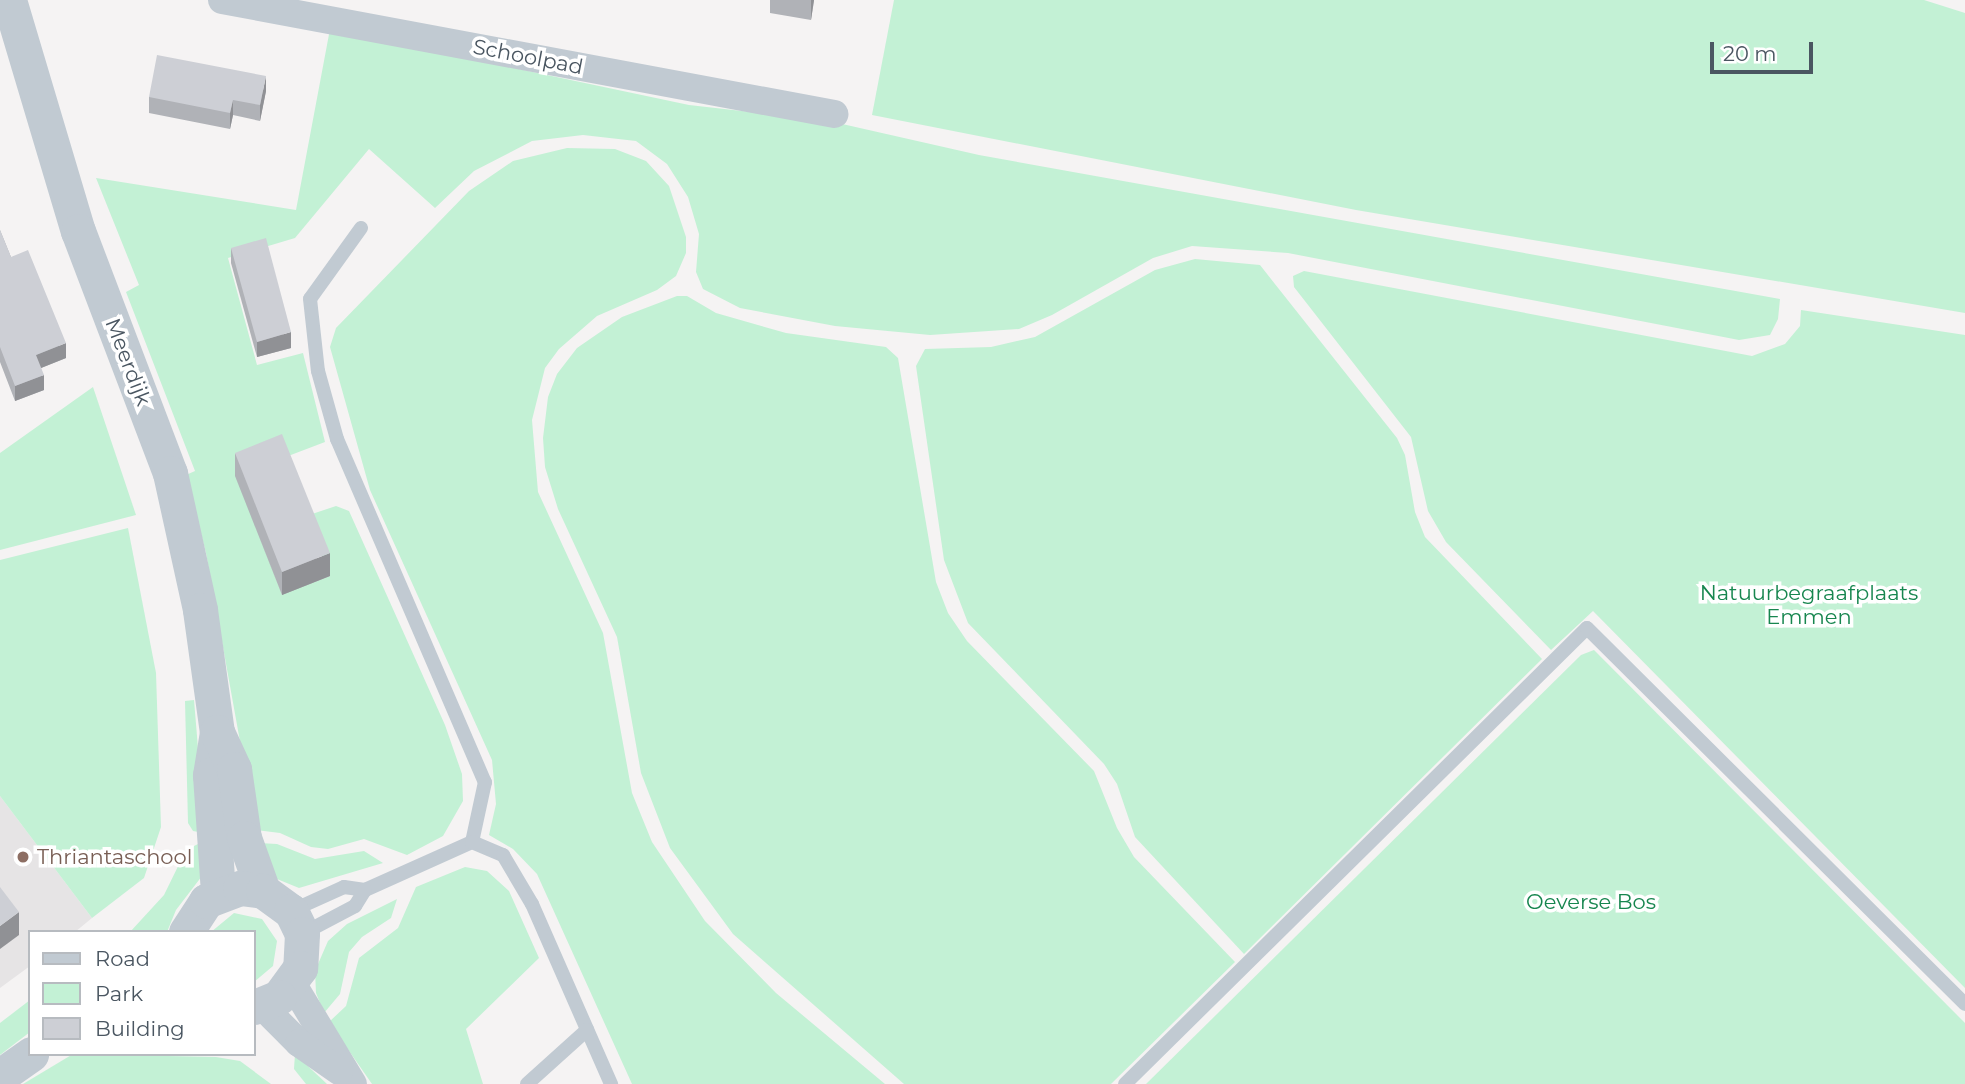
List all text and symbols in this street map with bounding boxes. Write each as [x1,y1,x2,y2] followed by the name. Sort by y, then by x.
[1713,28,1816,72] scale bar
[471,34,585,80] street label: Schoolpad
[1723,41,1777,66] text: 20 m
[100,315,156,409] street label: Meerdijk
[1700,580,1918,630] park label: Natuurbegraafplaats Emmen
[37,844,192,870] place label: Thriantaschool
[15,849,31,865] marker: Thriantaschool
[1526,889,1656,915] park label: Oeverse Bos
[28,930,256,1056] legend
[95,946,150,971] text: Road
[95,981,143,1006] text: Park
[95,1016,185,1041] text: Building

